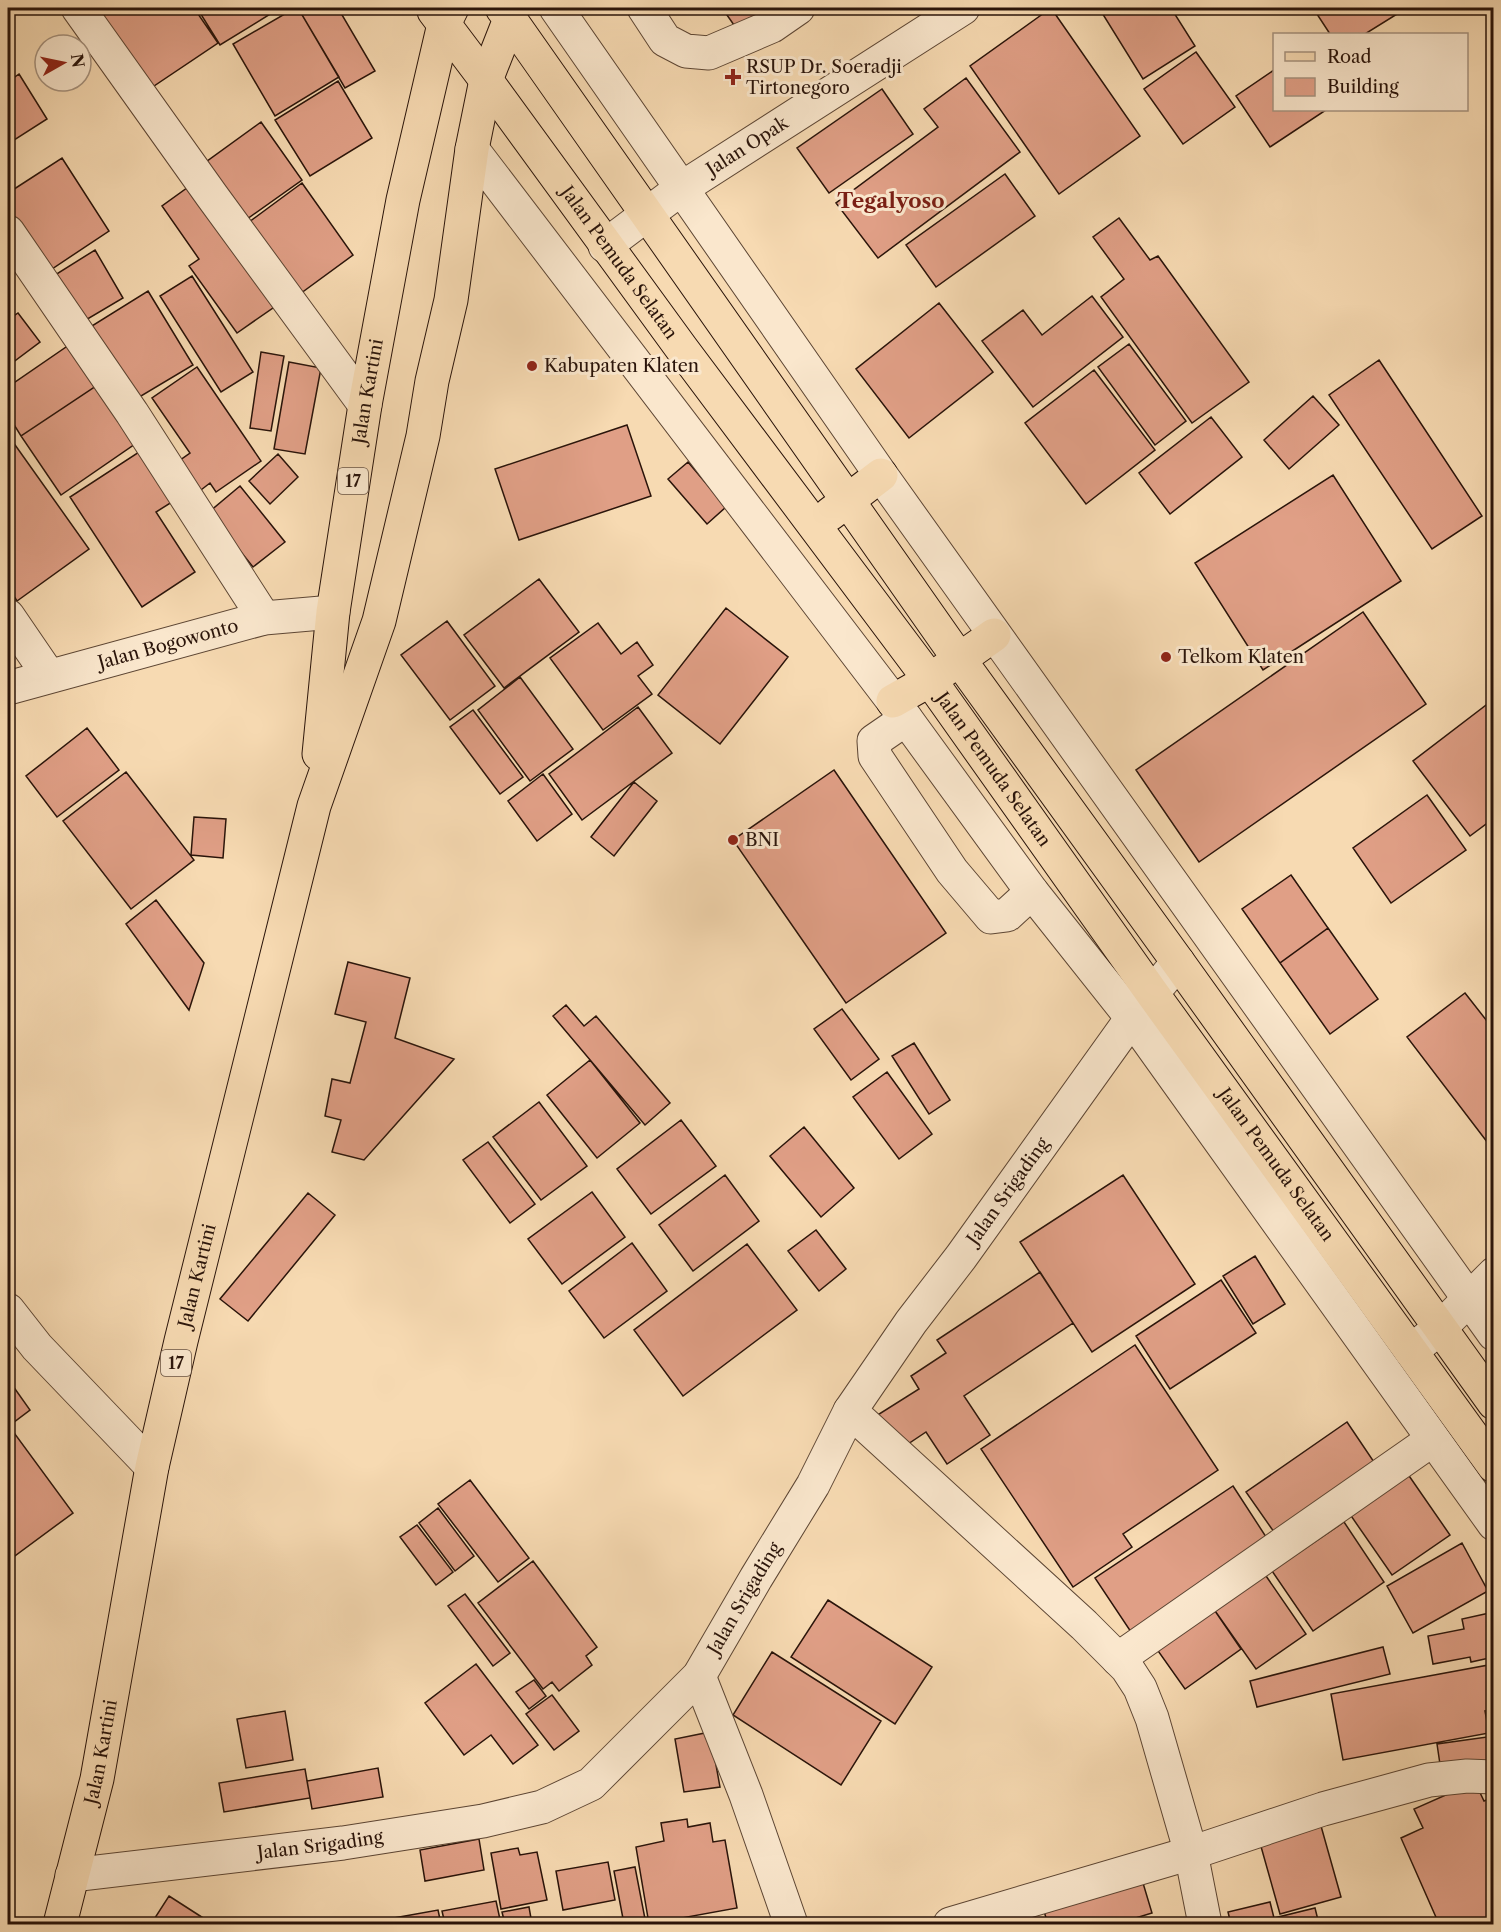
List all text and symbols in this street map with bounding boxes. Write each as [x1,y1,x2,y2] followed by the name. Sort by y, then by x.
[33,33,93,93] north arrow
[1273,33,1468,111] legend
[1327,46,1372,68] text: Road
[67,52,89,69] text: N
[746,56,902,99] place label: RSUP Dr. Soeradji Tirtonegoro
[724,68,742,86] marker: RSUP Dr. Soeradji Tirtonegoro
[1327,76,1399,98] text: Building
[700,111,794,182] street label: Jalan Opak
[554,179,682,343] street label: Jalan Pemuda Selatan
[837,188,945,213] district label: Tegalyoso
[348,337,388,448] street label: Jalan Kartini
[544,355,699,377] place label: Kabupaten Klaten
[525,359,539,373] marker: Kabupaten Klaten
[338,468,368,494] road number: 17
[93,615,241,675] street label: Jalan Bogowonto
[1178,646,1304,668] place label: Telkom Klaten
[1159,650,1173,664] marker: Telkom Klaten
[929,686,1056,851] street label: Jalan Pemuda Selatan
[745,829,779,851] place label: BNI
[726,833,740,847] marker: BNI
[1212,1081,1339,1246] street label: Jalan Pemuda Selatan
[960,1133,1054,1252] street label: Jalan Srigading
[173,1221,221,1333] street label: Jalan Kartini
[161,1350,191,1376] road number: 17
[701,1538,786,1661] street label: Jalan Srigading
[79,1697,122,1810] street label: Jalan Kartini
[253,1826,385,1864] street label: Jalan Srigading

